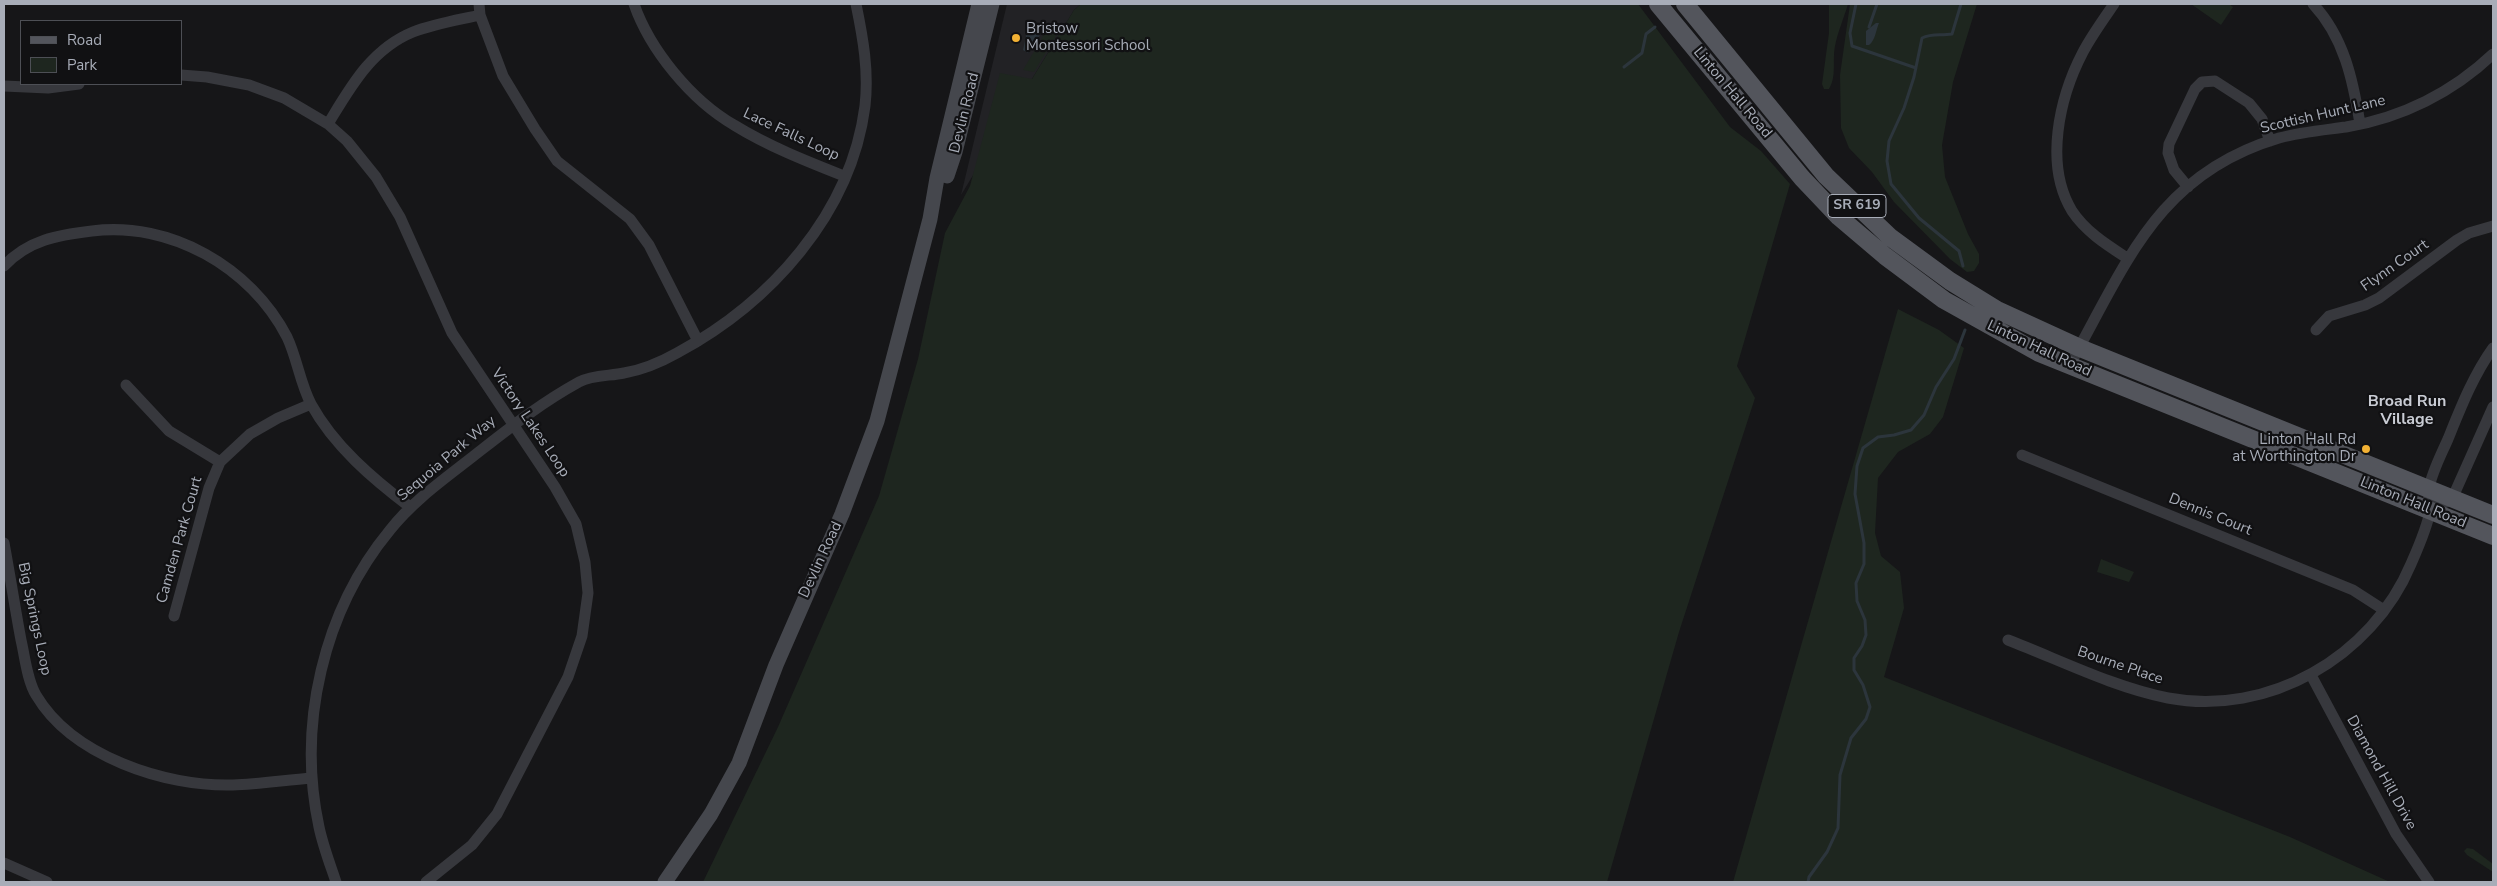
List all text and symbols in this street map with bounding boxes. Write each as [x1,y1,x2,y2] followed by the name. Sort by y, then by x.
[20,20,182,85] legend
[1026,20,1150,55] place label: Bristow Montessori School
[67,30,102,50] text: Road
[1010,32,1022,44] marker: Bristow Montessori School
[1689,44,1775,142] street label: Linton Hall Road
[67,55,97,75] text: Park
[946,71,984,155] street label: Devlin Road
[2259,92,2387,138] street label: Scottish Hunt Lane
[740,105,842,165] street label: Lace Falls Loop
[1828,195,1886,218] road number: SR 619
[2358,236,2432,296] street label: Flynn Court
[1984,317,2094,381] street label: Linton Hall Road
[487,365,573,481] street label: Victory Lakes Loop
[2368,392,2446,430] district label: Broad Run Village
[394,413,500,505] street label: Sequoia Park Way
[2232,431,2356,466] place label: Linton Hall Rd at Worthington Dr
[2360,443,2372,455] marker: Linton Hall Rd at Worthington Dr
[2357,473,2469,533] street label: Linton Hall Road
[153,475,207,605] street label: Camden Park Court
[2166,490,2254,540] street label: Dennis Court
[796,519,846,601] street label: Devlin Road
[13,561,55,677] street label: Big Springs Loop
[2075,643,2165,689] street label: Bourne Place
[2342,713,2420,833] street label: Diamond Hill Drive

